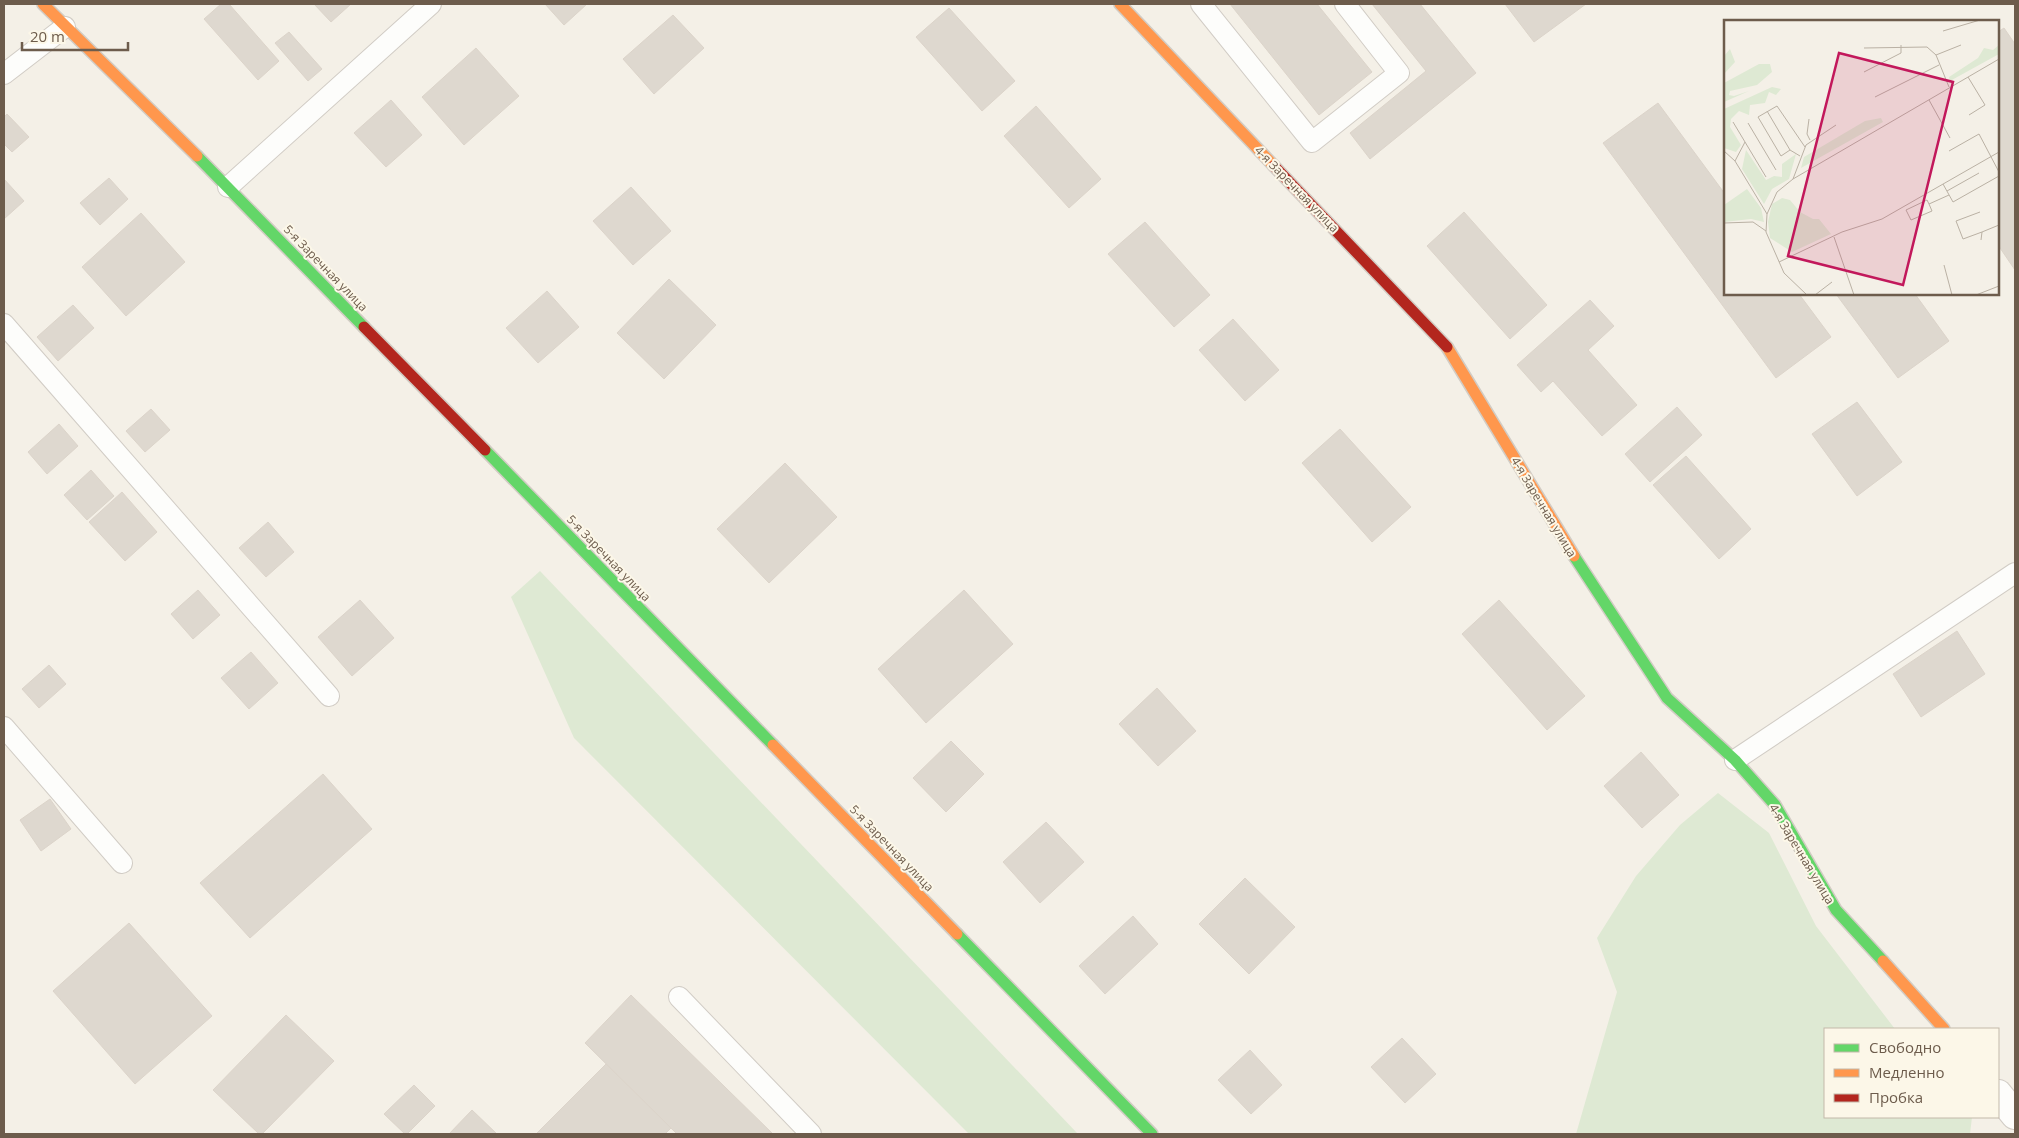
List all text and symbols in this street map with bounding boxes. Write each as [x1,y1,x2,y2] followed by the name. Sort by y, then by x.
[22,20,129,52] scale bar
[1724,20,1999,295] inset map
[30,26,65,46] text: 20 m
[1251,142,1343,236] street label: 4-я Заречная улица
[280,221,372,315] street label: 5-я Заречная улица
[1507,454,1581,560] street label: 4-я Заречная улица
[563,511,655,605] street label: 5-я Заречная улица
[846,801,938,895] street label: 5-я Заречная улица
[1765,801,1839,907] street label: 4-я Заречная улица
[1824,1028,1999,1118] legend
[1869,1037,1941,1057] text: Свободно
[1869,1062,1945,1082] text: Медленно
[1869,1087,1923,1107] text: Пробка

